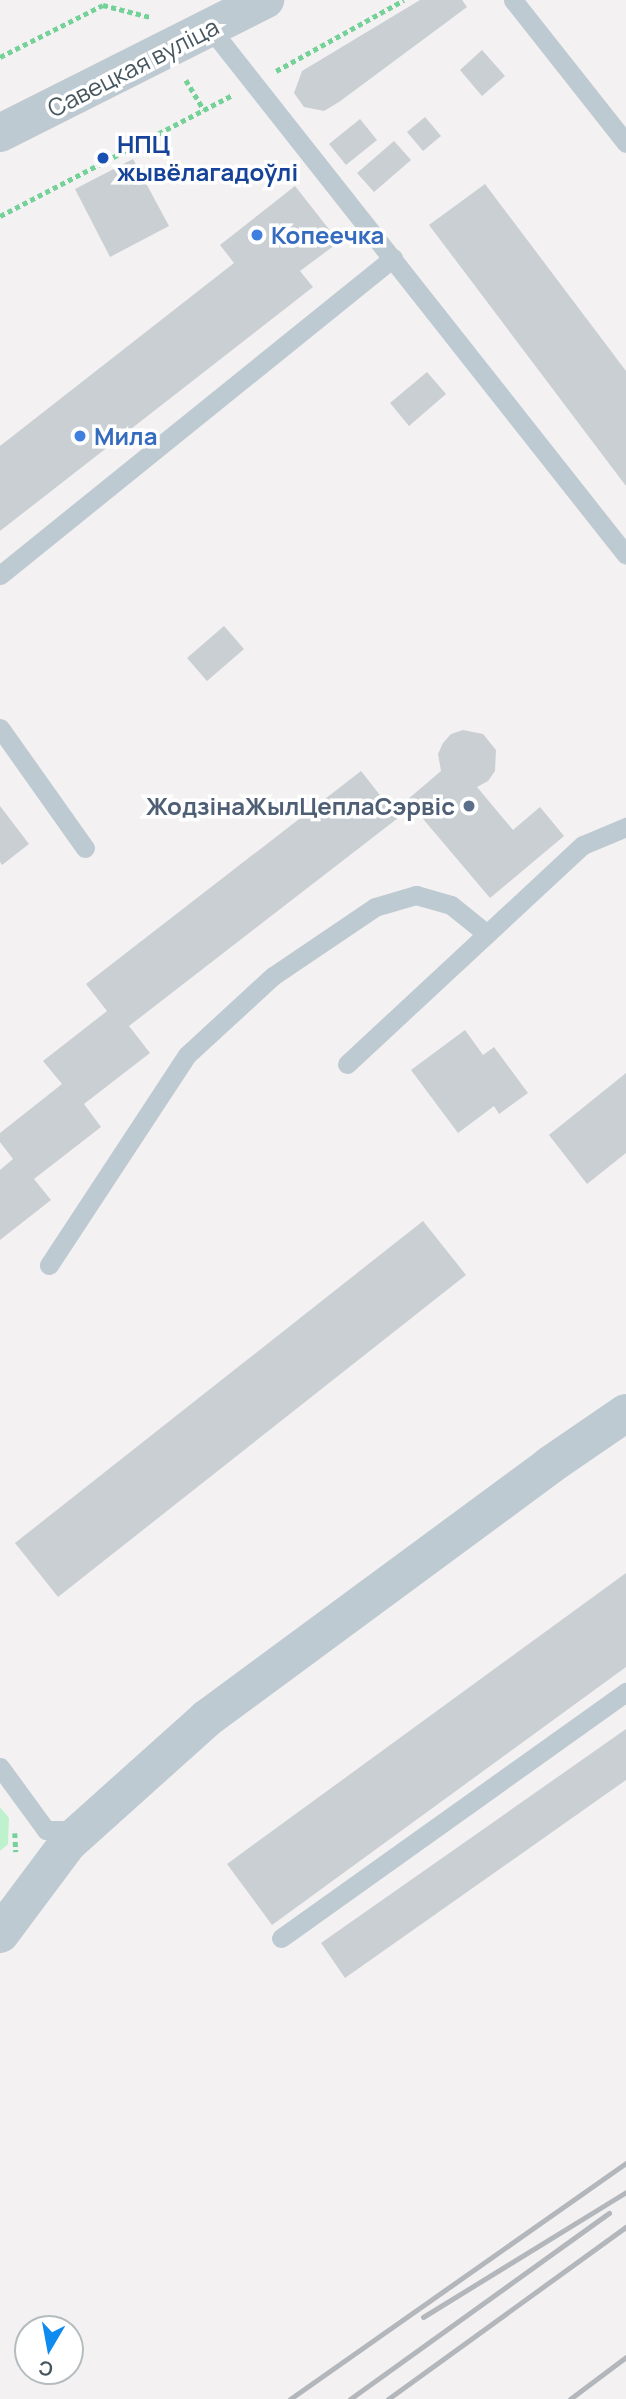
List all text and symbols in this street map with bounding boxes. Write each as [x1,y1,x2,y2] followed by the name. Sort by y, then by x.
[43,11,223,123] street label: Савецкая вуліца
[117,130,298,186] place label: НПЦ жывёлагадоўлі
[95,150,111,166] marker: НПЦ жывёлагадоўлі
[271,221,384,249] place label: Копеечка
[249,227,265,243] marker: Копеечка
[94,422,157,450] place label: Мила
[72,428,88,444] marker: Мила
[146,792,455,820] place label: ЖодзінаЖылЦеплаСэрвіс
[461,798,477,814] marker: ЖодзінаЖылЦеплаСэрвіс
[14,2315,84,2385] north arrow
[37,2355,55,2383] text: С

